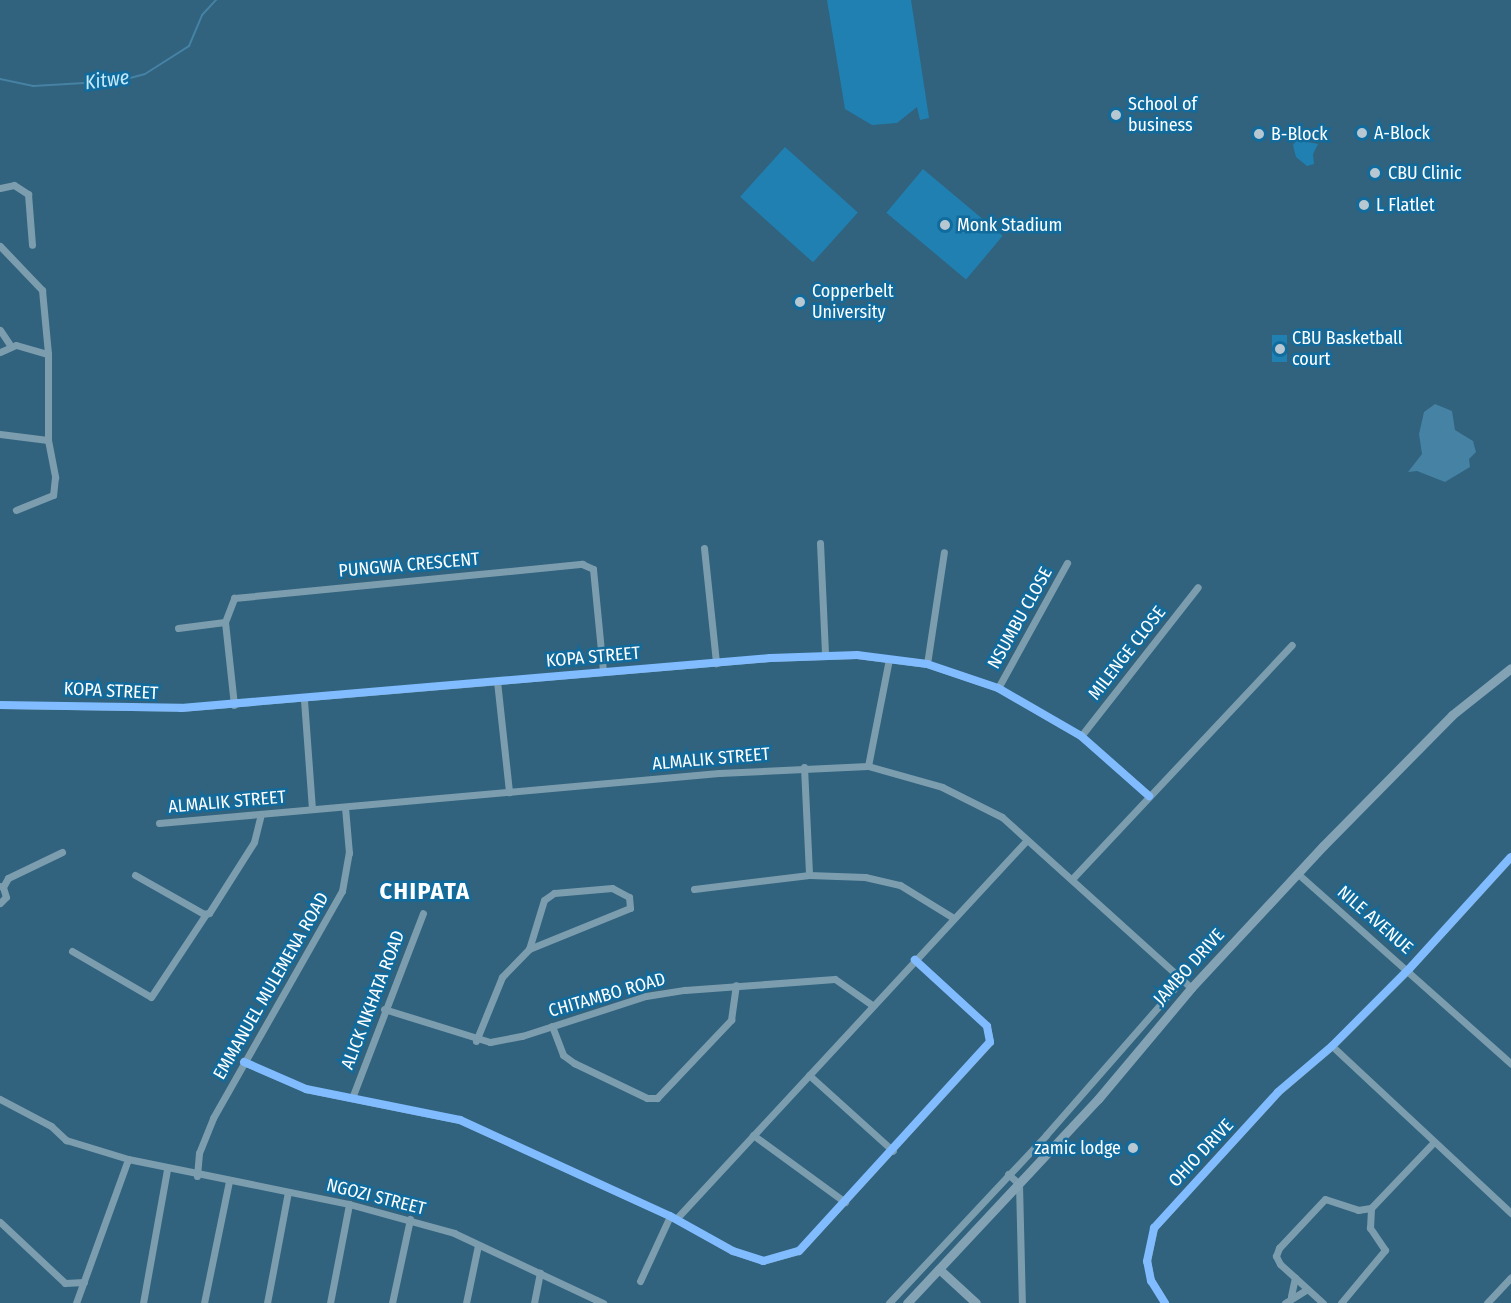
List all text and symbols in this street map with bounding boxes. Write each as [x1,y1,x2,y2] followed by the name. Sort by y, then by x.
[83,65,131,95] water label: Kitwe
[1128,94,1197,136] place label: School of business
[1109,108,1123,122] marker: School of business
[1374,122,1430,144] place label: A-Block
[1271,123,1328,145] place label: B-Block
[1355,126,1369,140] marker: A-Block
[1252,127,1266,141] marker: B-Block
[1388,162,1462,184] place label: CBU Clinic
[1366,164,1384,182] marker: CBU Clinic
[1376,194,1435,216] place label: L Flatlet
[1357,198,1371,212] marker: L Flatlet
[957,214,1062,236] place label: Monk Stadium
[938,218,952,232] marker: Monk Stadium
[812,281,894,324] place label: Copperbelt University
[793,295,807,309] marker: Copperbelt University
[1292,328,1403,370] place label: CBU Basketball court
[1273,342,1287,356] marker: CBU Basketball court
[338,548,480,582] street label: PUNGWA CRESCENT
[983,563,1057,673] street label: NSUMBU CLOSE
[1084,602,1170,704] street label: MILENGE CLOSE
[545,642,641,672] street label: KOPA STREET
[63,678,159,704] street label: KOPA STREET
[651,743,771,775] street label: ALMALIK STREET
[167,786,287,818] street label: ALMALIK STREET
[379,878,471,906] district label: CHIPATA
[1333,881,1417,959] street label: NILE AVENUE
[209,889,333,1083] street label: EMMANUEL MULEMENA ROAD
[1149,924,1229,1010] street label: JAMBO DRIVE
[337,928,409,1072] street label: ALICK NKHATA ROAD
[546,968,668,1022] street label: CHITAMBO ROAD
[1164,1115,1238,1191] street label: OHIO DRIVE
[1034,1137,1121,1159] place label: zamic lodge
[1126,1141,1140,1155] marker: zamic lodge
[324,1174,428,1220] street label: NGOZI STREET

